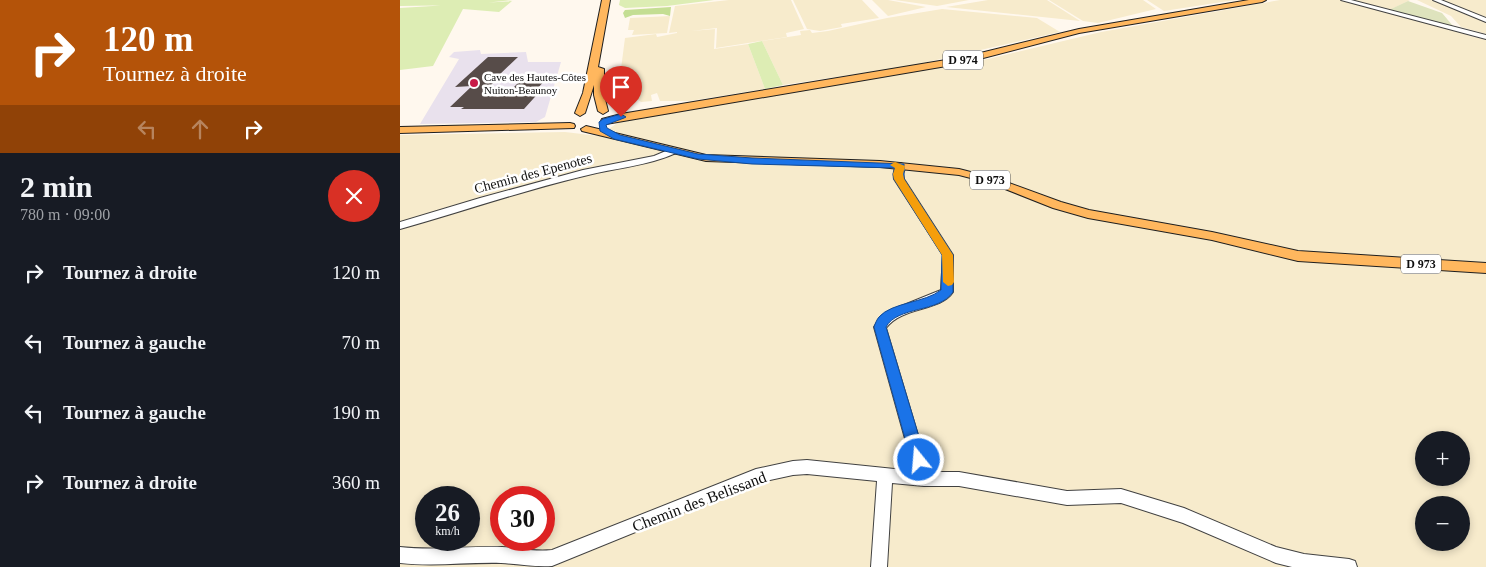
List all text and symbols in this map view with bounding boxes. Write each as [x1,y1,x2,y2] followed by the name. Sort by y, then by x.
[20,20,85,85] icon: right
[103,20,193,59] text: 120 m
[943,50,983,70] road number: D 974
[103,61,247,86] text: Tournez à droite
[600,66,642,117] pin
[484,71,586,96] place label: Cave des Hautes-Côtes Nuiton-Beaunoy
[607,73,635,101] icon: arrive
[468,77,480,89] marker: Cave des Hautes-Côtes Nuiton-Beaunoy
[133,115,161,143] icon: left
[186,115,214,143] icon: ahead
[239,115,267,143] icon: right
[473,151,594,196] street label: Chemin des Epenotes
[20,170,93,203] text: 2 min
[328,170,380,222] button: close
[970,170,1010,190] road number: D 973
[20,206,110,223] text: 780 m · 09:00
[1401,254,1441,274] road number: D 973
[20,259,48,287] icon: right
[63,262,197,283] text: Tournez à droite
[332,262,380,283] text: 120 m
[20,329,48,357] icon: left
[63,332,206,353] text: Tournez à gauche
[341,332,380,353] text: 70 m
[20,399,48,427] icon: left
[63,402,206,423] text: Tournez à gauche
[332,402,380,423] text: 190 m
[1415,431,1470,551] map controls
[1415,431,1470,486] button: +
[892,433,944,485] position arrow
[630,468,769,535] street label: Chemin des Belissand
[20,469,48,497] icon: right
[63,472,197,493] text: Tournez à droite
[332,472,380,493] text: 360 m
[490,486,555,551] speed limit sign: 30
[1415,496,1470,551] button: −
[435,499,460,526] text: 26
[435,524,460,538] text: km/h

